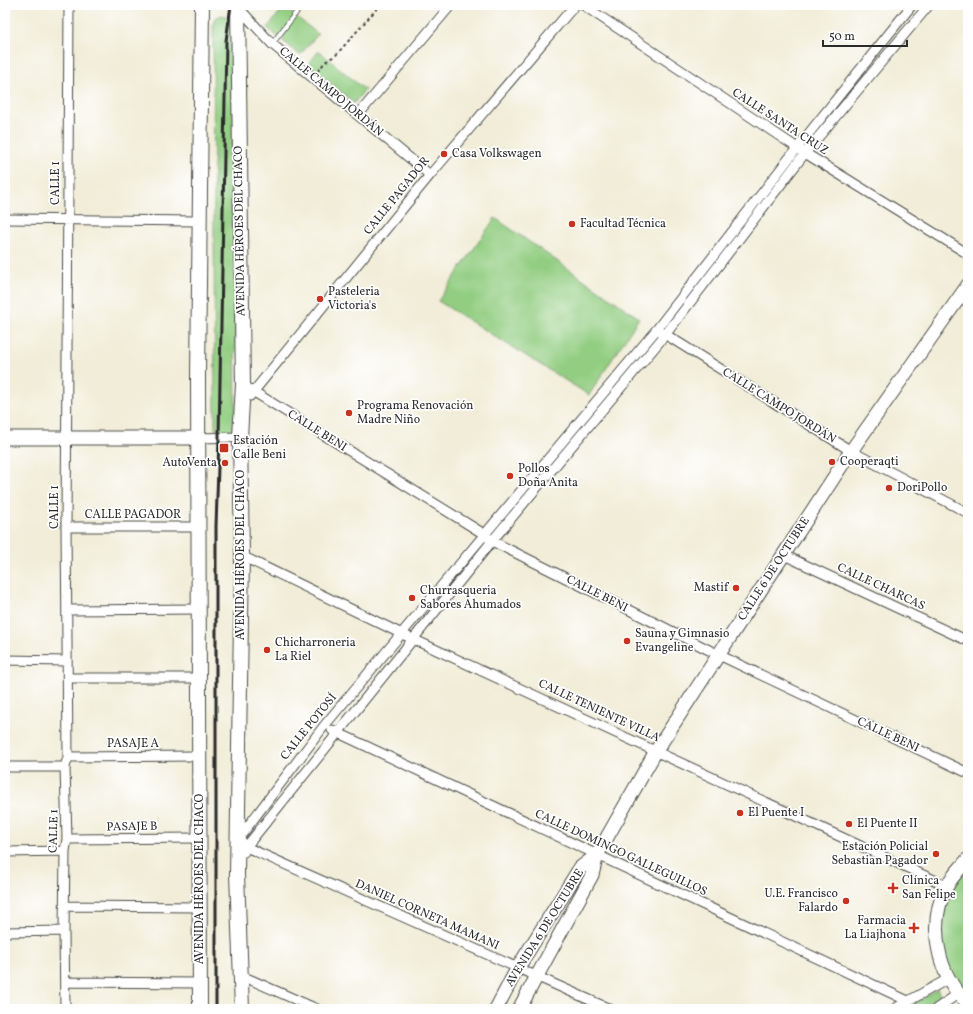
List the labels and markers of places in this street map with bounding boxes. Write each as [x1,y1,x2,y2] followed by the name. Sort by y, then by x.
[452,146,542,162] place label: Casa Volkswagen
[439,149,449,159] marker: Casa Volkswagen
[580,216,666,232] place label: Facultad Técnica
[567,219,577,229] marker: Facultad Técnica
[328,284,380,314] place label: Pasteleria Victoria's
[315,294,325,304] marker: Pasteleria Victoria's
[357,398,473,428] place label: Programa Renovación Madre Niño
[344,408,354,418] marker: Programa Renovación Madre Niño
[233,433,286,463] place label: Estación Calle Beni
[218,442,230,454] marker: Estación Calle Beni
[840,454,899,470] place label: Cooperaqti
[163,455,217,471] place label: AutoVenta
[827,457,837,467] marker: Cooperaqti
[220,458,230,468] marker: AutoVenta
[518,461,578,491] place label: Pollos Doña Anita
[505,471,515,481] marker: Pollos Doña Anita
[897,480,947,496] place label: DoriPollo
[884,483,894,493] marker: DoriPollo
[694,580,730,596] place label: Mastif
[420,583,521,613] place label: Churrasqueria Sabores Ahumados
[731,583,741,593] marker: Mastif
[407,593,417,603] marker: Churrasqueria Sabores Ahumados
[635,626,729,656] place label: Sauna y Gimnasio Evangeline
[275,635,356,665] place label: Chicharroneria La Riel
[622,636,632,646] marker: Sauna y Gimnasio Evangeline
[262,645,272,655] marker: Chicharroneria La Riel
[748,805,804,821] place label: El Puente I
[735,808,745,818] marker: El Puente I
[857,816,917,832] place label: El Puente II
[844,819,854,829] marker: El Puente II
[831,839,928,869] place label: Estación Policial Sebastian Pagador
[931,849,941,859] marker: Estación Policial Sebastian Pagador
[902,873,956,903] place label: Clínica San Felipe
[887,882,899,894] marker: Clínica San Felipe
[765,886,838,916] place label: U.E. Francisco Falardo
[841,896,851,906] marker: U.E. Francisco Falardo
[845,913,906,943] place label: Farmacia La Liajhona
[909,923,919,933] marker: Farmacia La Liajhona

